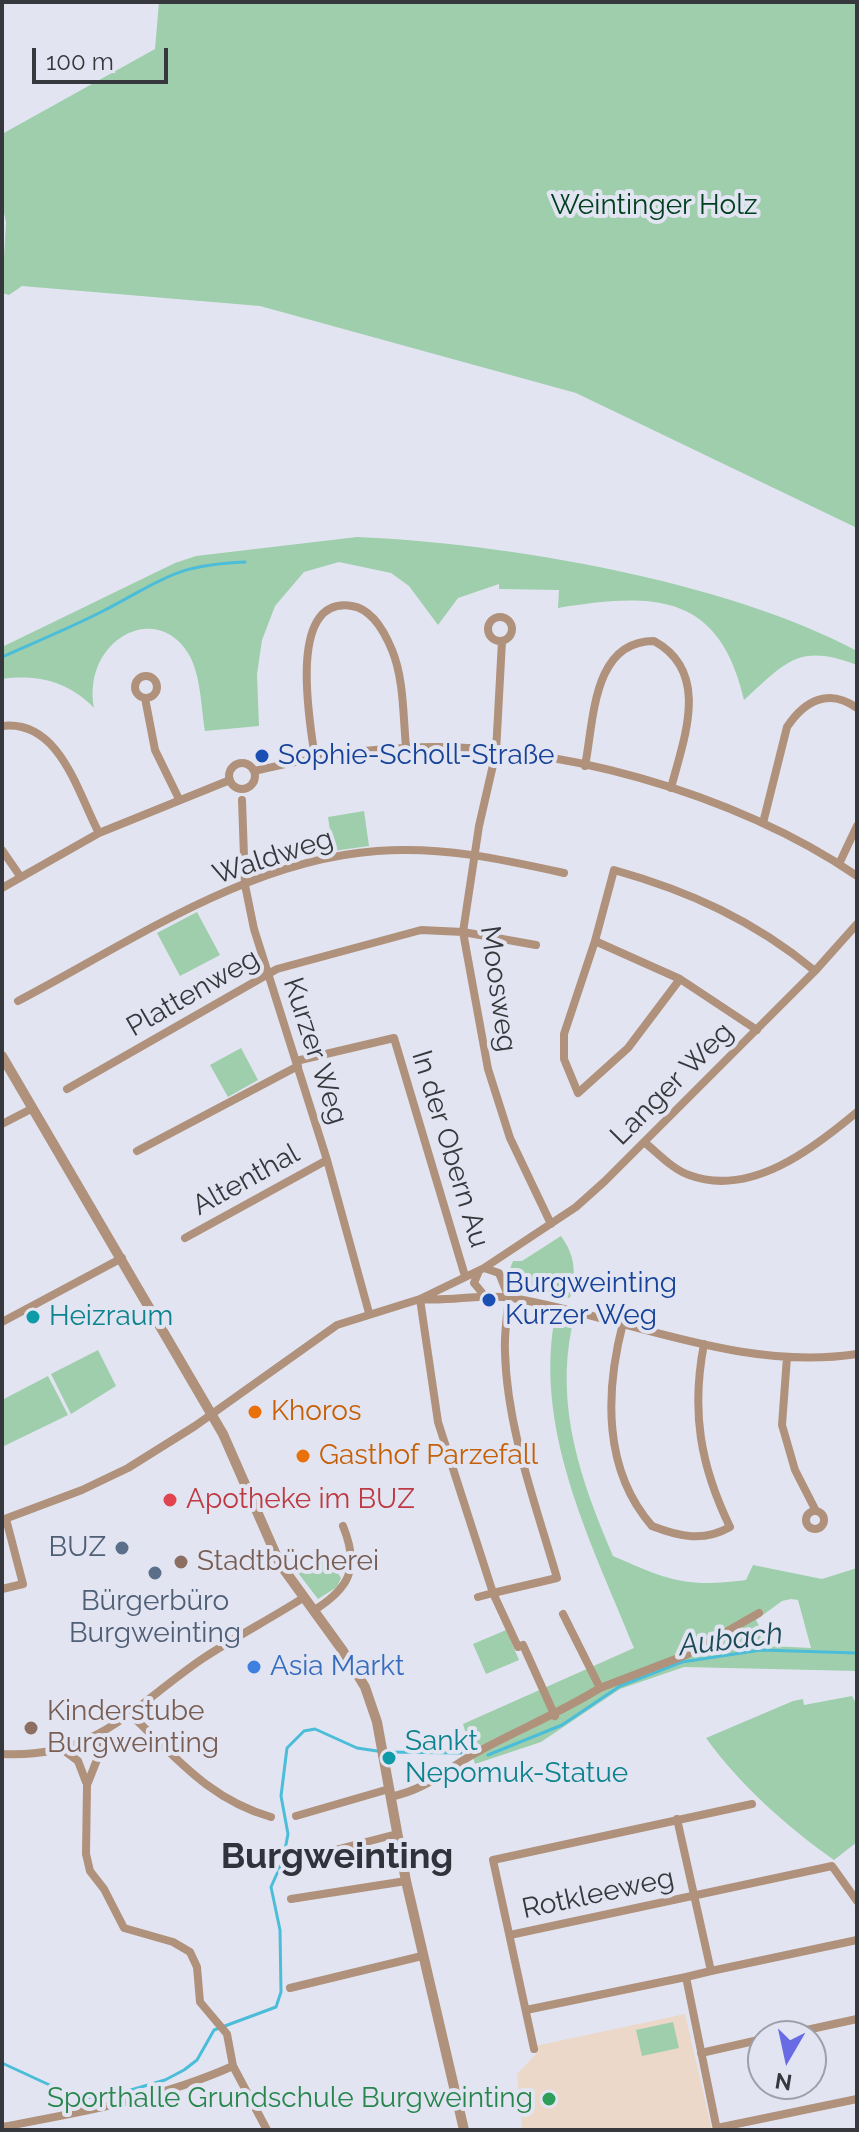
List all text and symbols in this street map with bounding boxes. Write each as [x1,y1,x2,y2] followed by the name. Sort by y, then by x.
[36,32,172,82] scale bar
[46,47,114,76] text: 100 m
[550,189,758,223] park label: Weintinger Holz
[278,739,555,773] place label: Sophie-Scholl-Straße
[253,747,271,765] marker: Sophie-Scholl-Straße
[209,822,337,892] street label: Waldweg
[473,924,523,1054] street label: Moosweg
[121,942,265,1044] street label: Plattenweg
[276,974,354,1128] street label: Kurzer Weg
[604,1016,740,1152] street label: Langer Weg
[404,1046,496,1252] street label: In der Obern Au
[187,1137,305,1223] street label: Altenthal
[505,1267,677,1333] place label: Burgweinting Kurzer Weg
[480,1291,498,1309] marker: Burgweinting Kurzer Weg
[49,1300,173,1334] place label: Heizraum
[24,1308,42,1326] marker: Heizraum
[271,1395,362,1429] place label: Khoros
[246,1403,264,1421] marker: Khoros
[319,1439,538,1473] place label: Gasthof Parzefall
[294,1447,312,1465] marker: Gasthof Parzefall
[186,1483,415,1517] place label: Apotheke im BUZ
[161,1491,179,1509] marker: Apotheke im BUZ
[49,1531,106,1565] place label: BUZ
[113,1539,131,1557] marker: BUZ
[197,1545,379,1579] place label: Stadtbücherei
[172,1553,190,1571] marker: Stadtbücherei
[146,1564,164,1582] marker: Bürgerbüro Burgweinting
[69,1585,241,1651] place label: Bürgerbüro Burgweinting
[677,1616,785,1664] water label: Aubach
[270,1650,404,1684] place label: Asia Markt
[245,1658,263,1676] marker: Asia Markt
[47,1695,219,1761] place label: Kinderstube Burgweinting
[22,1719,40,1737] marker: Kinderstube Burgweinting
[405,1725,628,1791] place label: Sankt Nepomuk-Statue
[380,1749,398,1767] marker: Sankt Nepomuk-Statue
[221,1835,453,1879] district label: Burgweinting
[519,1861,677,1927] street label: Rotkleeweg
[747,2020,827,2100] north arrow
[773,2068,794,2096] text: N
[47,2082,533,2116] place label: Sporthalle Grundschule Burgweinting
[540,2090,558,2108] marker: Sporthalle Grundschule Burgweinting

